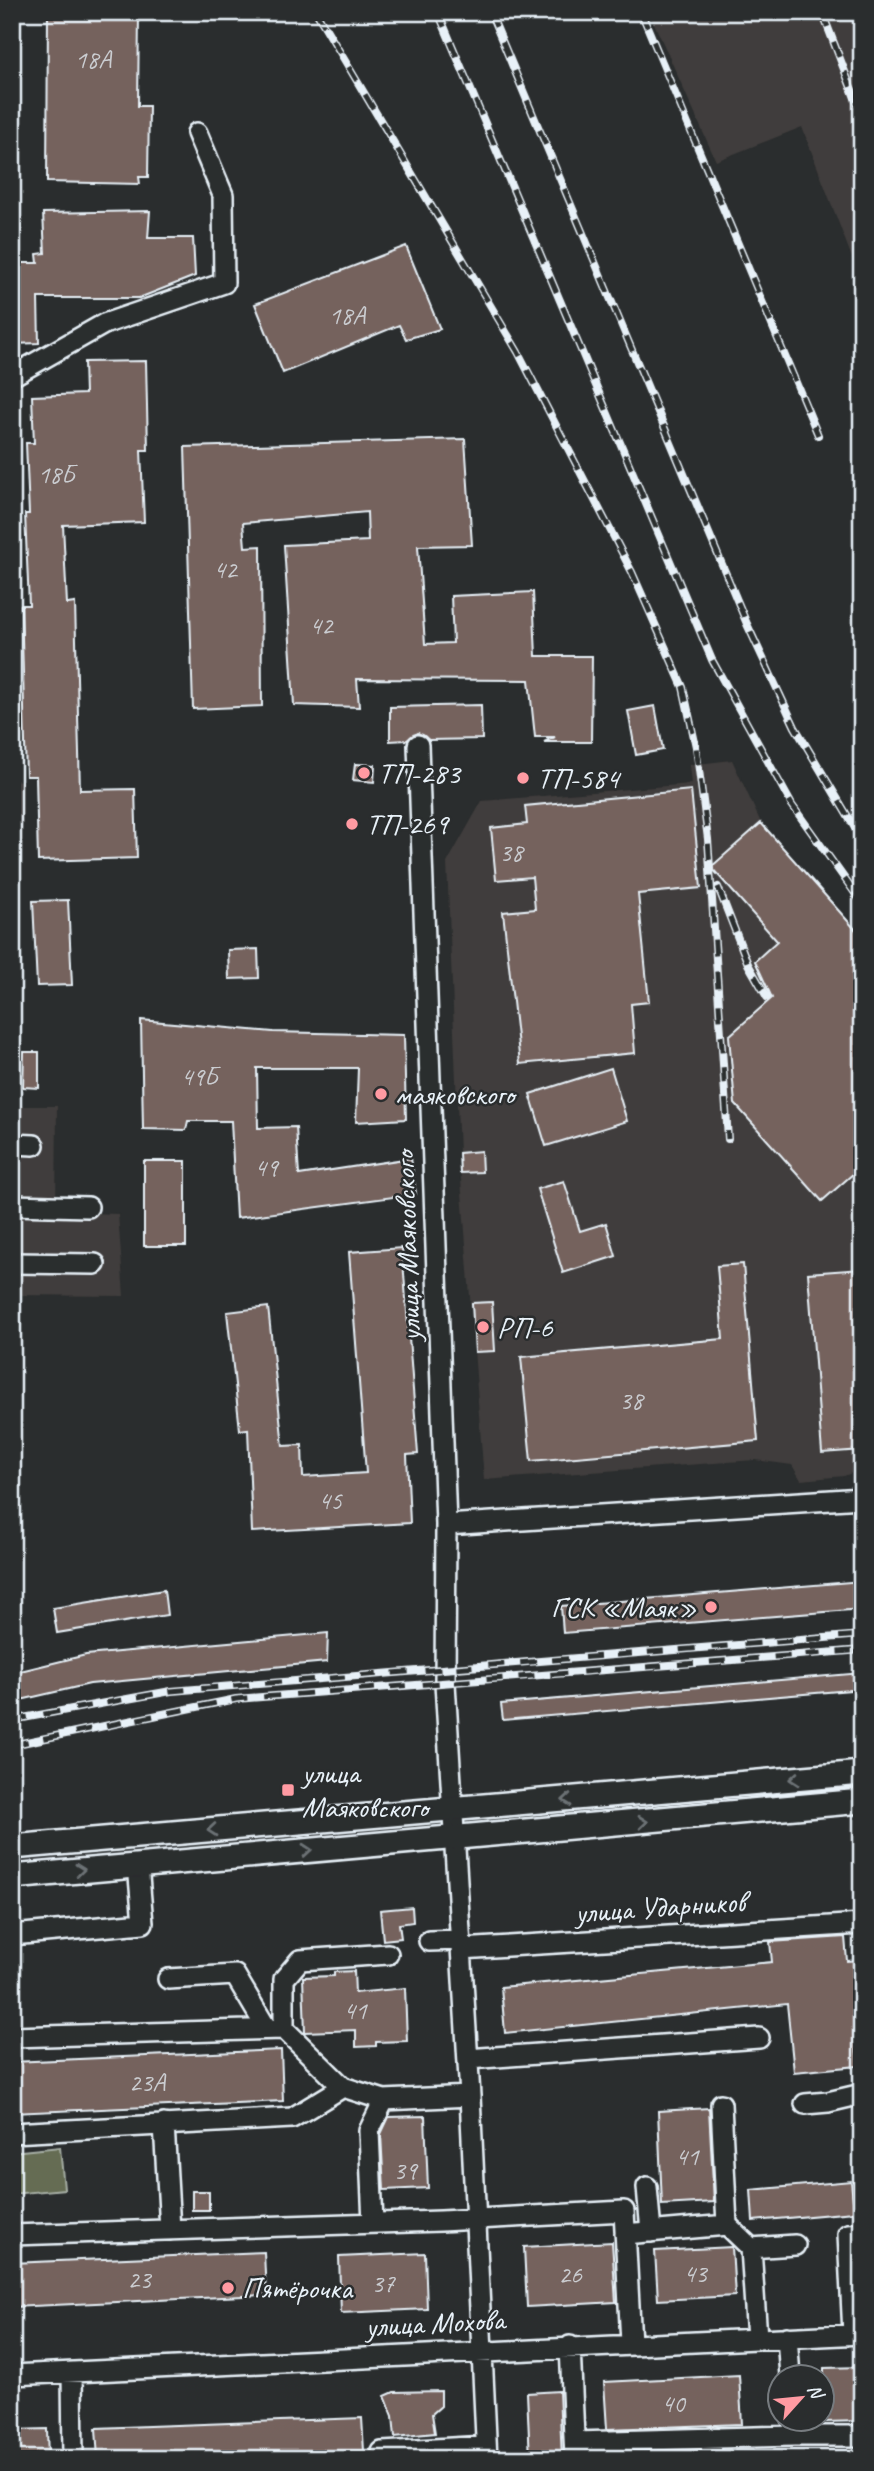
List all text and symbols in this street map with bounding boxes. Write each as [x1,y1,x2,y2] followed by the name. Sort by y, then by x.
[75,43,113,76] house number: 18А
[329,299,367,332] house number: 18А
[38,458,78,491] house number: 18Б
[213,553,239,586] house number: 42
[309,609,335,642] house number: 42
[378,754,463,792] place label: ТП-283
[537,759,622,797] place label: ТП-584
[356,765,372,781] marker: ТП-283
[515,770,531,786] marker: ТП-584
[366,805,451,843] place label: ТП-269
[344,816,360,832] marker: ТП-269
[499,836,525,869] house number: 38
[181,1060,221,1093] house number: 49Б
[395,1075,518,1113] place label: маяковского
[373,1086,389,1102] marker: маяковского
[385,1147,429,1344] street label: улица Маяковского
[254,1151,280,1184] house number: 49
[497,1308,554,1346] place label: РП-6
[475,1319,491,1335] marker: РП-6
[619,1384,645,1417] house number: 38
[318,1484,343,1517] house number: 45
[551,1588,697,1626] place label: ГСК «Маяк»
[703,1599,719,1615] marker: ГСК «Маяк»
[300,1754,432,1826] place label: улица Маяковского
[788,1772,800,1787] one-way arrow
[280,1782,296,1798] marker: улица Маяковского
[561,1792,572,1807] one-way arrow
[638,1815,649,1830] one-way arrow
[207,1822,218,1837] one-way arrow
[302,1843,313,1858] one-way arrow
[75,1863,86,1878] one-way arrow
[572,1882,753,1932] street label: улица Ударников
[343,1994,368,2027] house number: 41
[129,2066,167,2099] house number: 23А
[675,2140,700,2173] house number: 41
[393,2154,419,2187] house number: 39
[683,2257,709,2290] house number: 43
[558,2258,583,2291] house number: 26
[127,2263,153,2296] house number: 23
[371,2267,396,2300] house number: 37
[242,2269,354,2307] place label: Пятёрочка
[220,2280,236,2296] marker: Пятёрочка
[362,2300,508,2346] street label: улица Мохова
[766,2362,836,2432] north arrow
[802,2380,830,2404] text: N
[661,2387,687,2420] house number: 40

